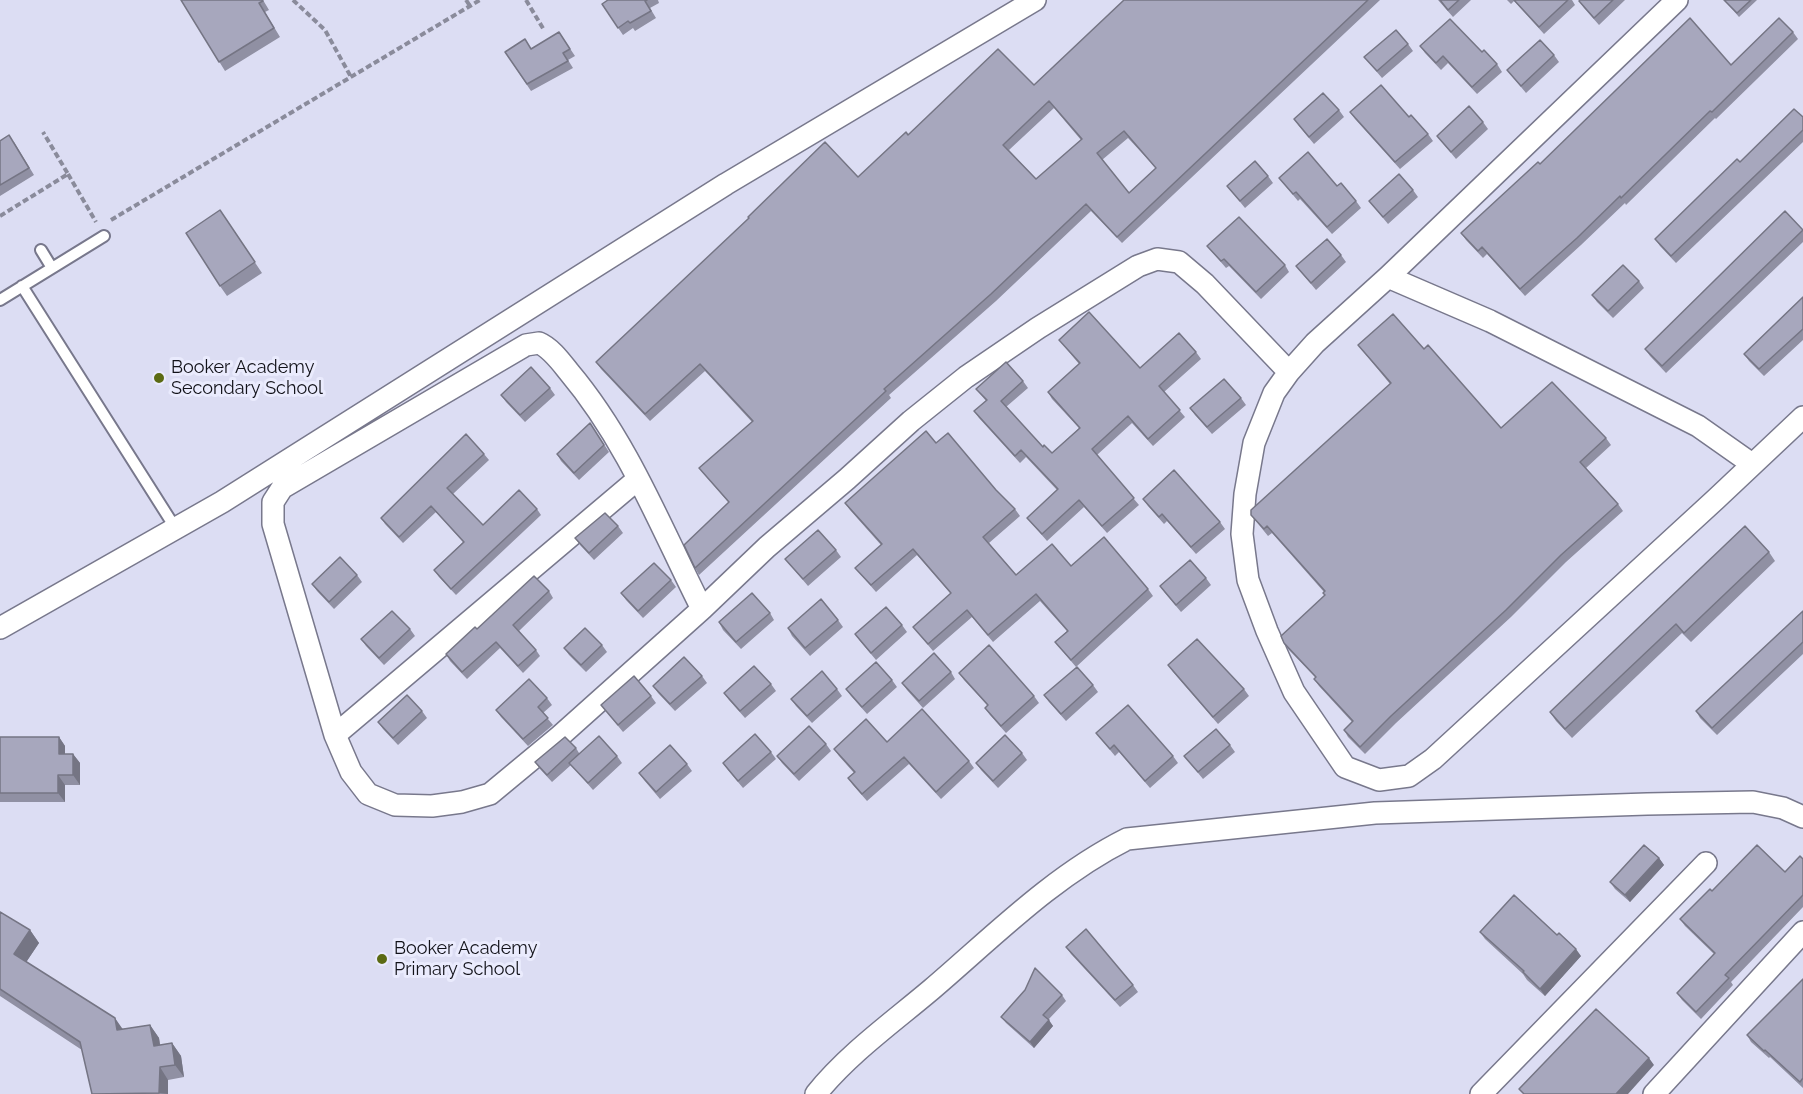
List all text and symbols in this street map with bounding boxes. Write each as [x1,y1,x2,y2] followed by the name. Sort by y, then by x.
[171,357,323,400] place label: Booker Academy Secondary School
[152,371,166,385] marker: Booker Academy Secondary School
[394,938,537,980] place label: Booker Academy Primary School
[375,952,389,966] marker: Booker Academy Primary School

